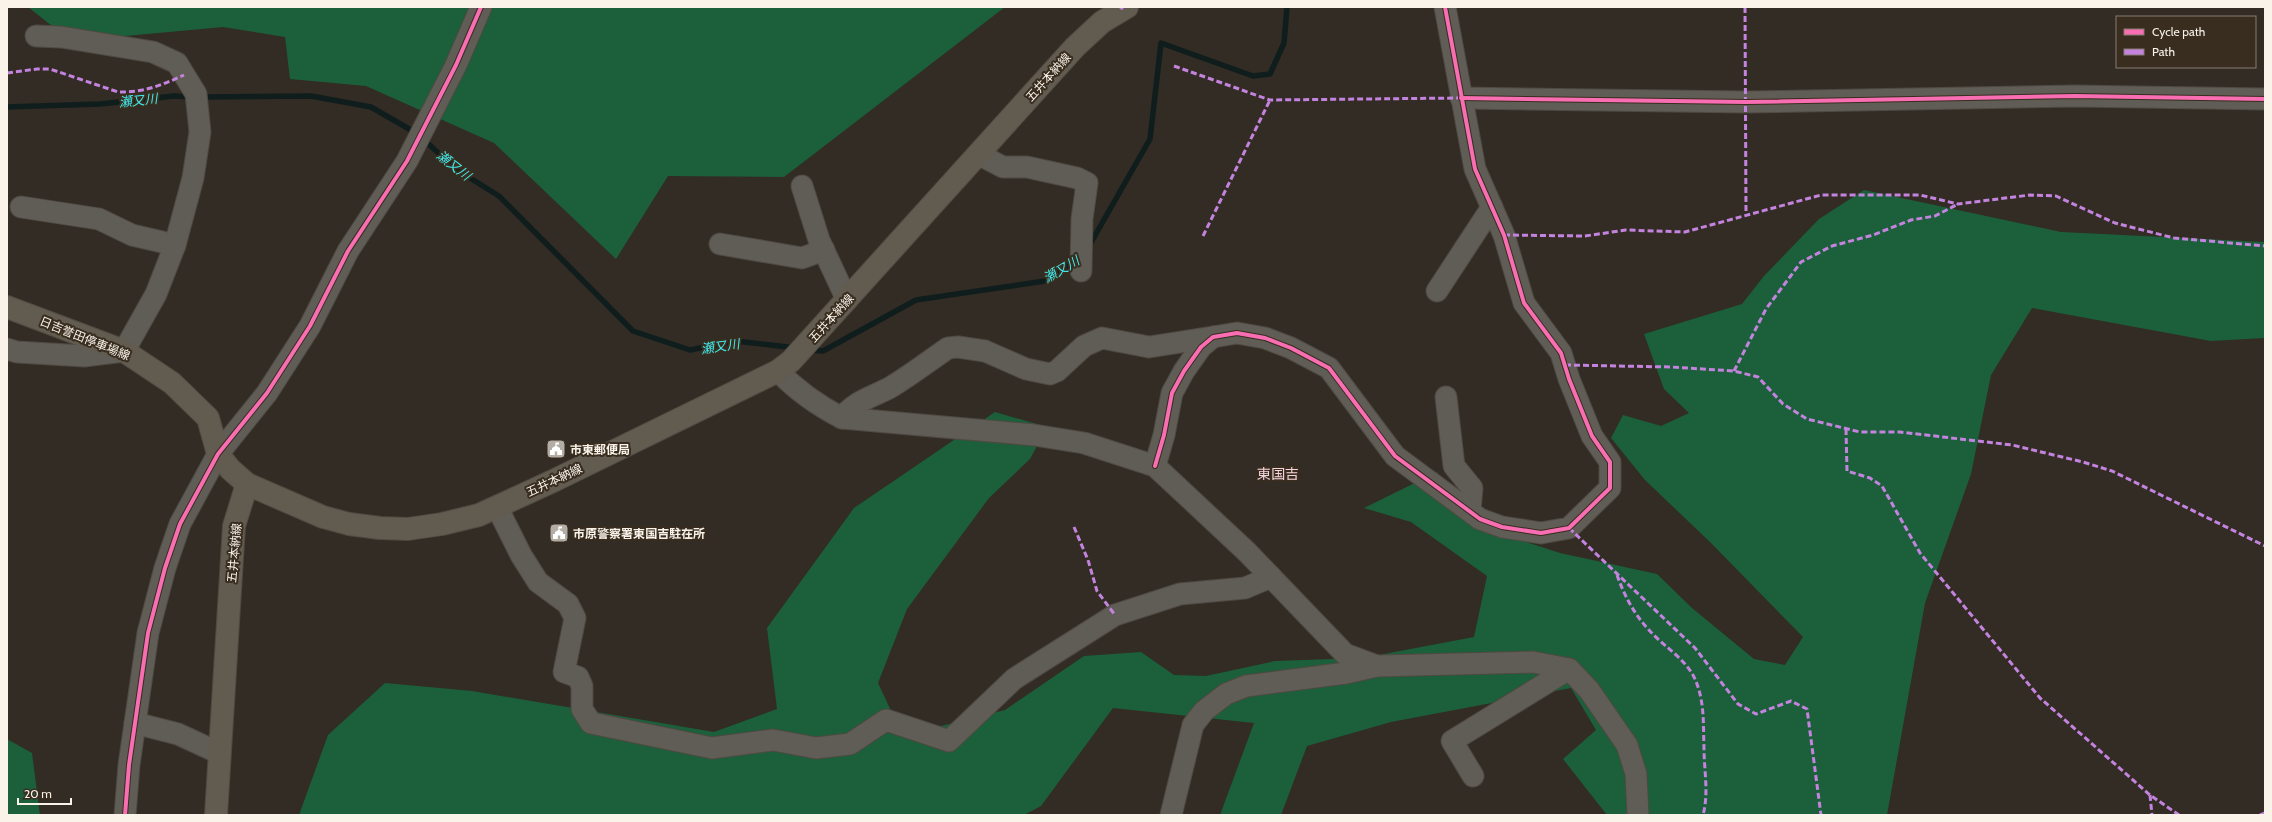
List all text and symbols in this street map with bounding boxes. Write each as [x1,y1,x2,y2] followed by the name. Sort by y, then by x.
[2116,16,2256,68] legend
[2152,24,2205,39] text: Cycle path
[2152,44,2175,59] text: Path
[1022,50,1074,104] street label: 五井本納線
[118,90,160,110] water label: 瀬又川
[434,147,476,185] water label: 瀬又川
[1040,251,1084,286] water label: 瀬又川
[805,291,857,345] street label: 五井本納線
[38,313,132,363] street label: 日吉誉田停車場線
[700,335,742,357] water label: 瀬又川
[545,438,567,460] public building icon: 市東郵便局
[570,442,630,457] place label: 市東郵便局
[524,461,584,499] street label: 五井本納線
[1257,465,1299,483] district label: 東国吉
[224,522,244,584] street label: 五井本納線
[548,522,570,544] public building icon: 市原警察署東国吉駐在所
[573,526,705,541] place label: 市原警察署東国吉駐在所
[18,780,71,806] scale bar
[24,786,52,801] text: 20 m

